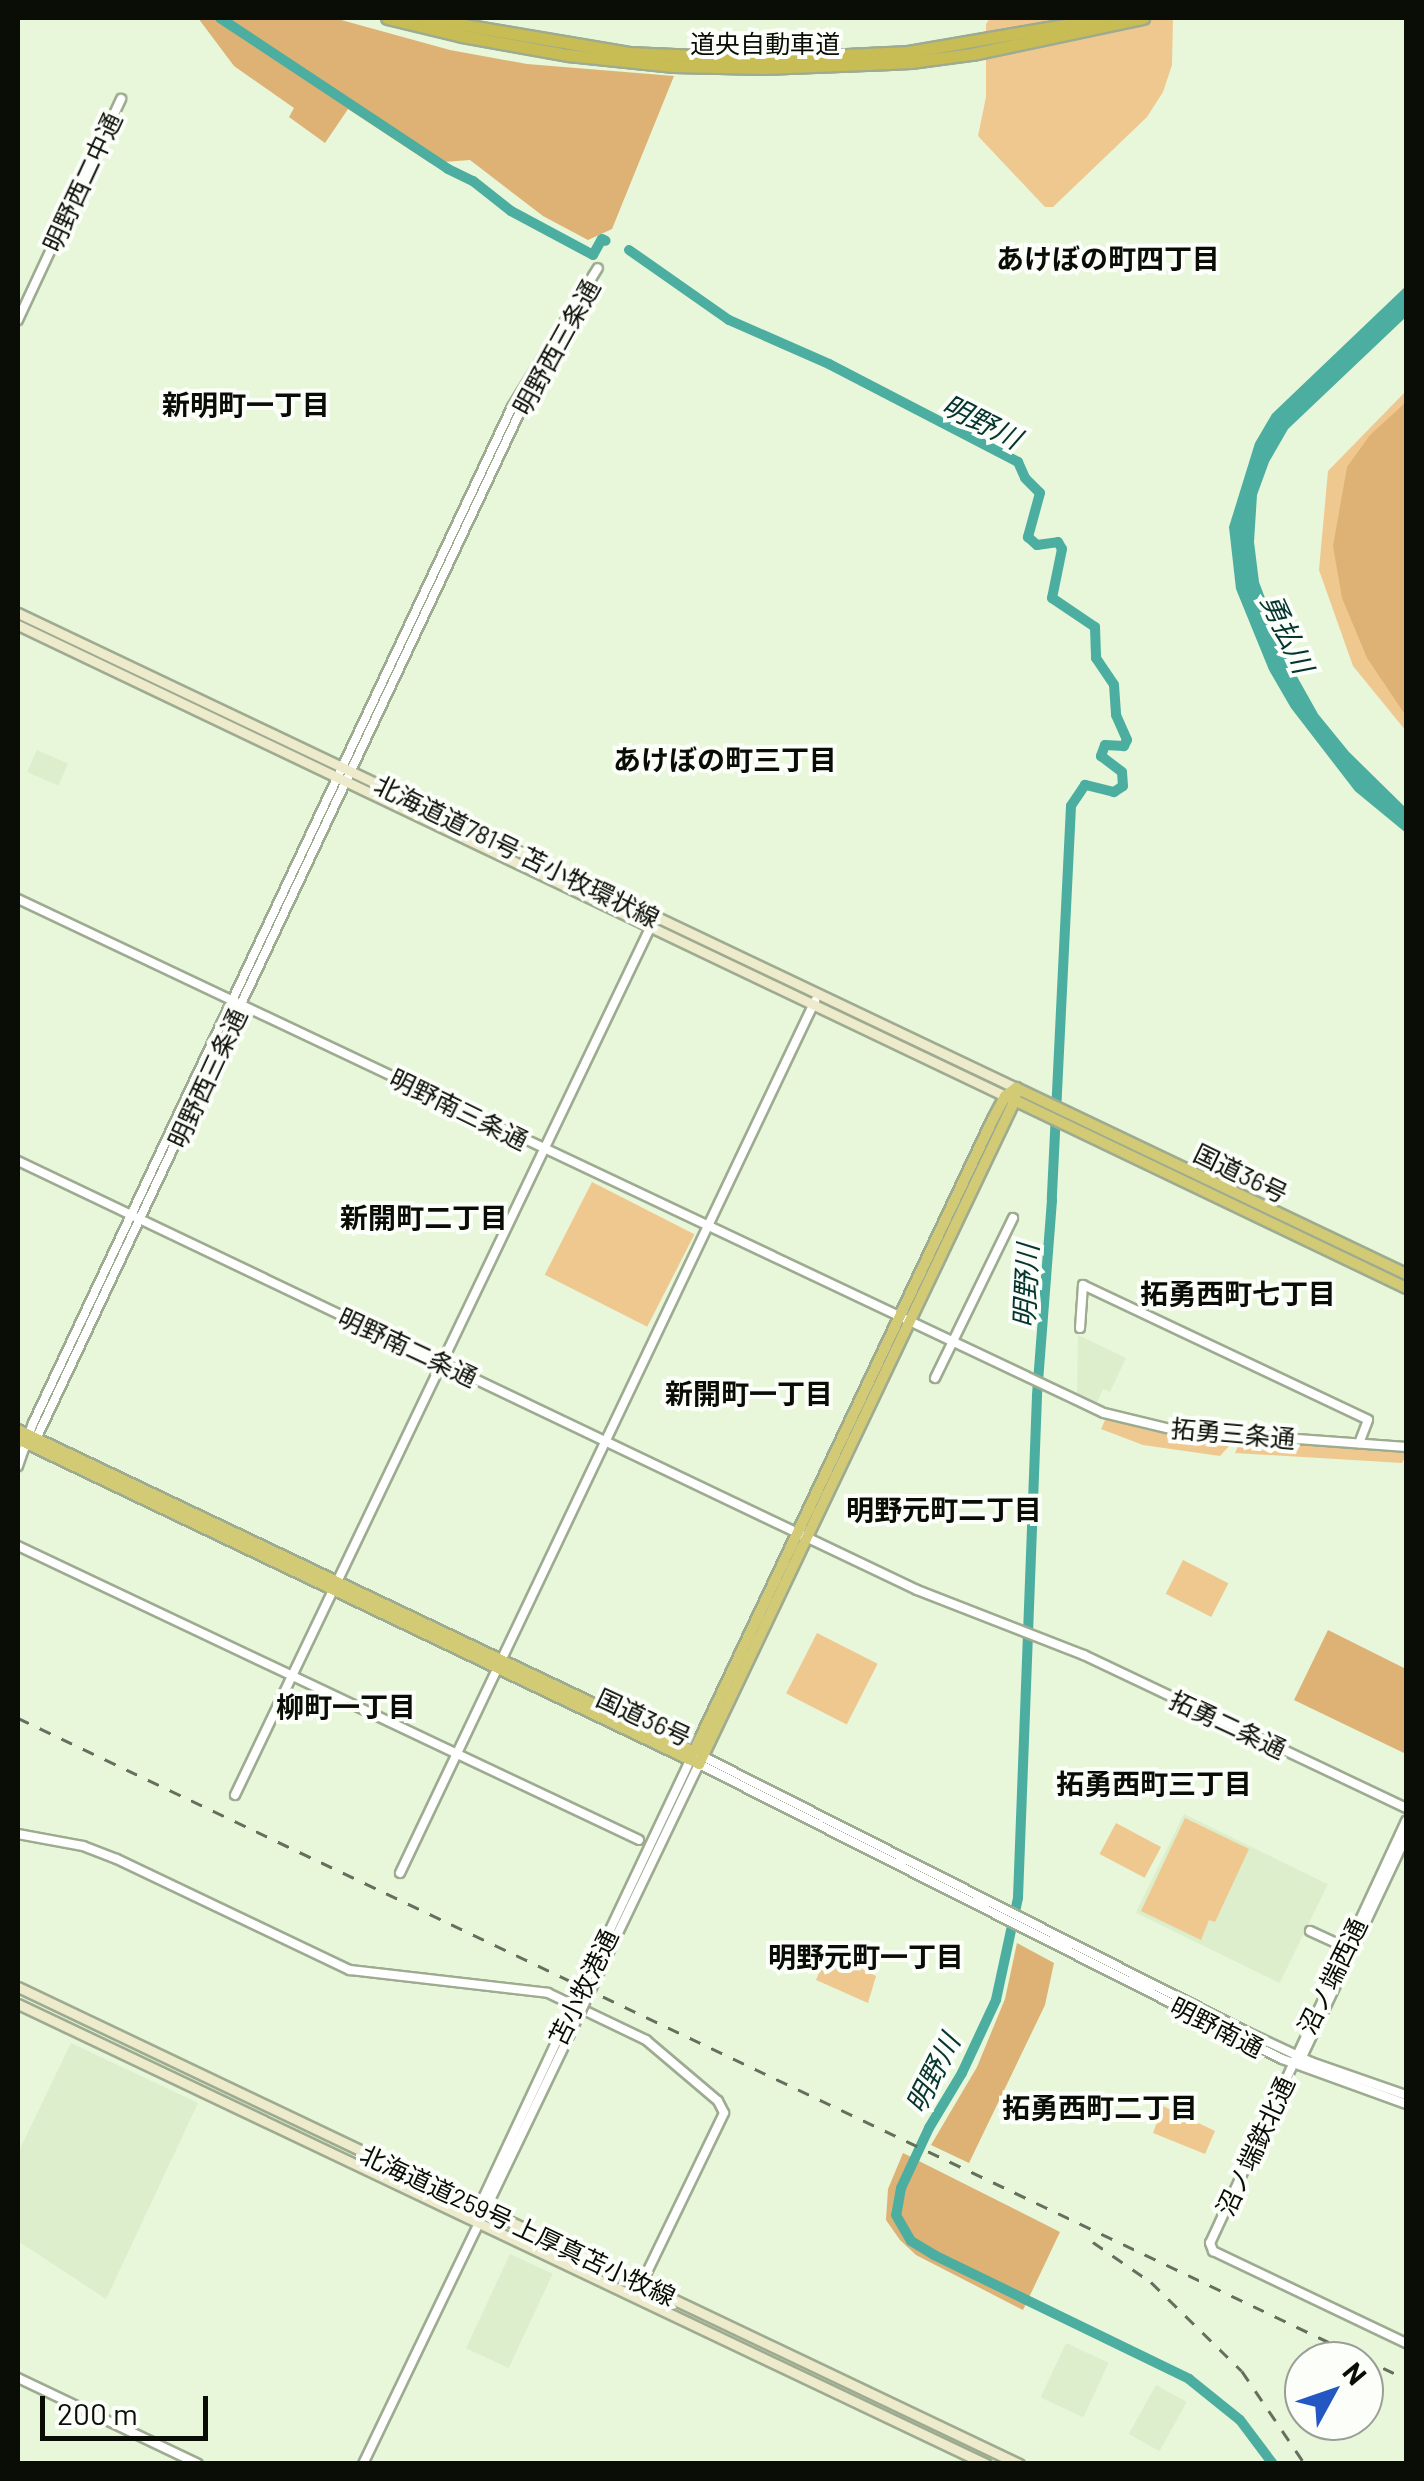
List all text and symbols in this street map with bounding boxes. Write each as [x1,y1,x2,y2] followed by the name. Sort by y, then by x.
[690,28,840,58] street label: 道央自動車道
[37,108,127,256] street label: 明野西二中通
[996,241,1220,275] district label: あけぼの町四丁目
[507,274,605,420] street label: 明野西三条通
[162,387,330,421] district label: 新明町一丁目
[937,387,1027,455] water label: 明野川
[1255,588,1321,678] water label: 勇払川
[613,742,837,776] district label: あけぼの町三丁目
[370,769,664,933] street label: 北海道道781号 苫小牧環状線
[162,1004,252,1152] street label: 明野西三条通
[385,1063,533,1155] street label: 明野南三条通
[1189,1137,1293,1209] street label: 国道36号
[340,1200,508,1234] district label: 新開町二丁目
[1006,1243,1044,1329] water label: 明野川
[1140,1276,1336,1310] district label: 拓勇西町七丁目
[334,1302,482,1392] street label: 明野南二条通
[665,1376,833,1410] district label: 新開町一丁目
[1169,1413,1297,1453] street label: 拓勇三条通
[846,1492,1042,1526] district label: 明野元町二丁目
[592,1682,696,1752] street label: 国道36号
[1165,1684,1291,1764] street label: 拓勇二条通
[276,1689,416,1723] district label: 柳町一丁目
[1056,1766,1252,1800] district label: 拓勇西町三丁目
[1291,1913,1373,2039] street label: 沼ノ端西通
[542,1924,624,2050] street label: 苫小牧港通
[768,1939,964,1973] district label: 明野元町一丁目
[1166,1991,1268,2063] street label: 明野南通
[898,2028,966,2118] water label: 明野川
[1210,2072,1300,2220] street label: 沼ノ端鉄北通
[1002,2090,1198,2124] district label: 拓勇西町二丁目
[356,2139,680,2311] street label: 北海道道259号 上厚真苫小牧線
[1284,2341,1384,2441] north arrow
[1336,2355,1374,2391] text: N
[45,2376,212,2438] scale bar
[57,2395,138,2431] text: 200 m

